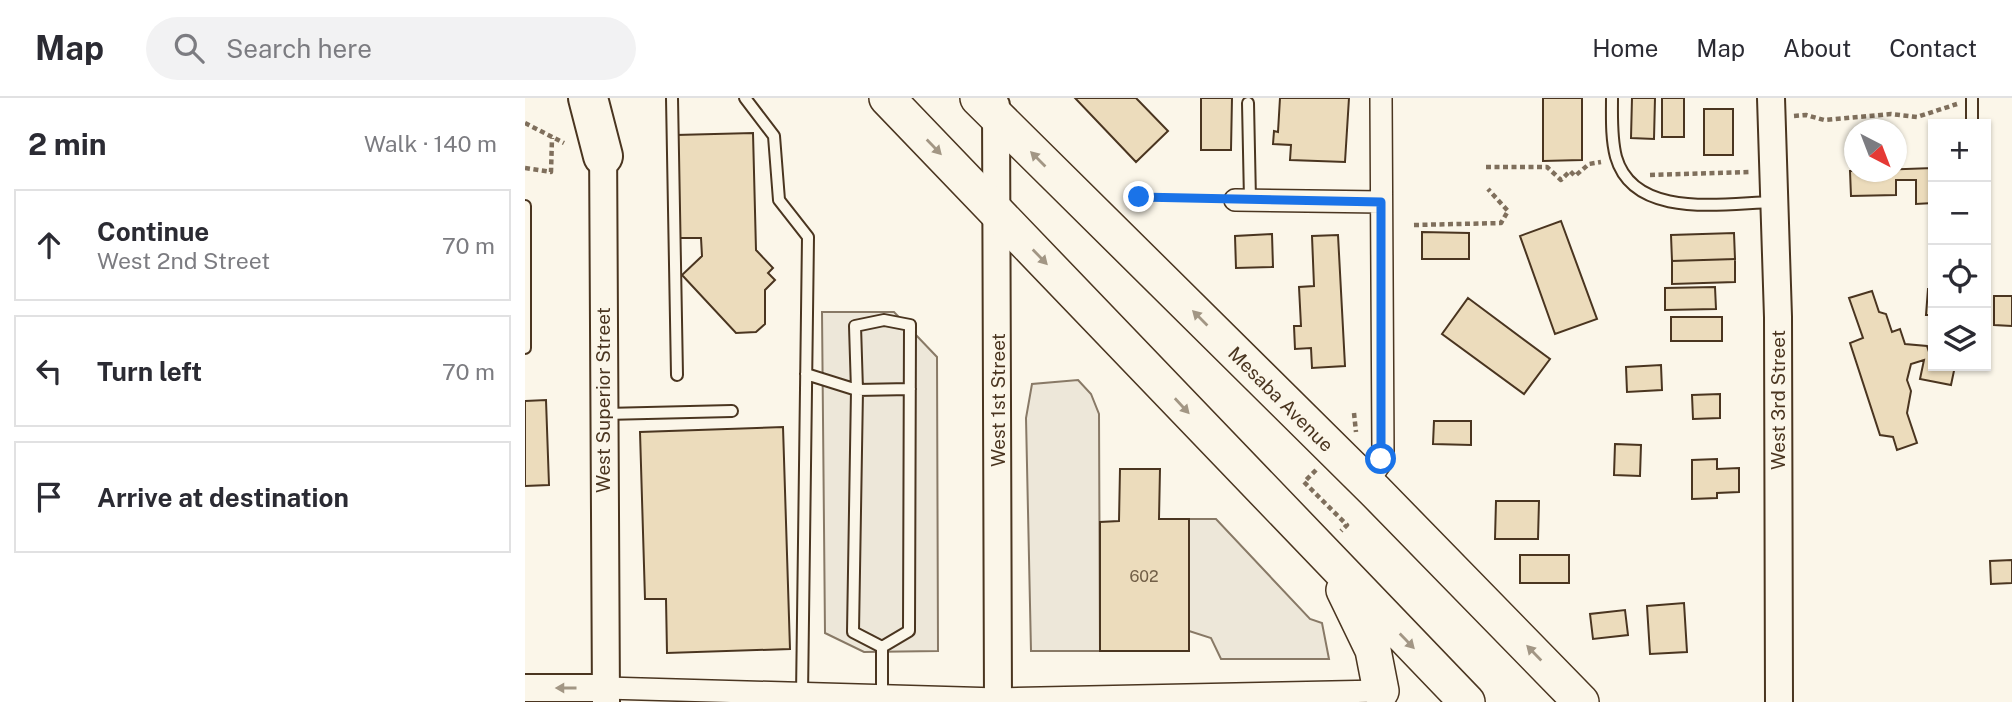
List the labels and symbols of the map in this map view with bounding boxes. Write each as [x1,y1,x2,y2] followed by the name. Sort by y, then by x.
[1844,119,1907,182] north arrow
[926,138,942,155] one-way arrow
[1030,150,1047,167] one-way arrow
[1123,181,1154,212] route end
[1032,248,1048,265] one-way arrow
[592,307,614,493] street label: West Superior Street
[1192,310,1209,327] one-way arrow
[1767,330,1789,470] street label: West 3rd Street
[987,333,1009,467] street label: West 1st Street
[1224,342,1338,456] street label: Mesaba Avenue
[1173,397,1190,414] one-way arrow
[1365,443,1396,474] route start
[1129,567,1159,586] house number: 602
[1398,632,1415,649] one-way arrow
[1525,645,1542,662] one-way arrow
[554,682,576,694] one-way arrow

